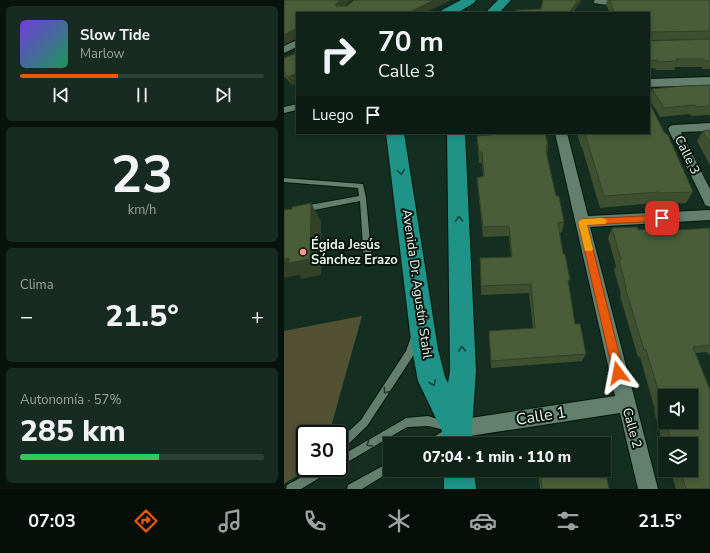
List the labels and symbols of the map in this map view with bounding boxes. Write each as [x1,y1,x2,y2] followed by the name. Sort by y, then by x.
[670,133,704,177] street label: Calle 3
[396,169,405,175] one-way arrow
[645,201,679,235] pin
[398,208,436,360] street label: Avenida Dr. Agustín Stahl
[454,216,463,222] one-way arrow
[311,236,398,269] place label: Égida Jesús Sánchez Erazo
[298,247,308,257] marker: Égida Jesús Sánchez Erazo
[458,346,466,352] one-way arrow
[597,352,639,394] position arrow
[429,379,437,386] one-way arrow
[383,387,391,394] one-way arrow
[514,401,568,431] street label: Calle 1
[618,406,646,450] street label: Calle 2
[296,425,348,477] speed limit sign: 30
[366,440,373,447] one-way arrow

